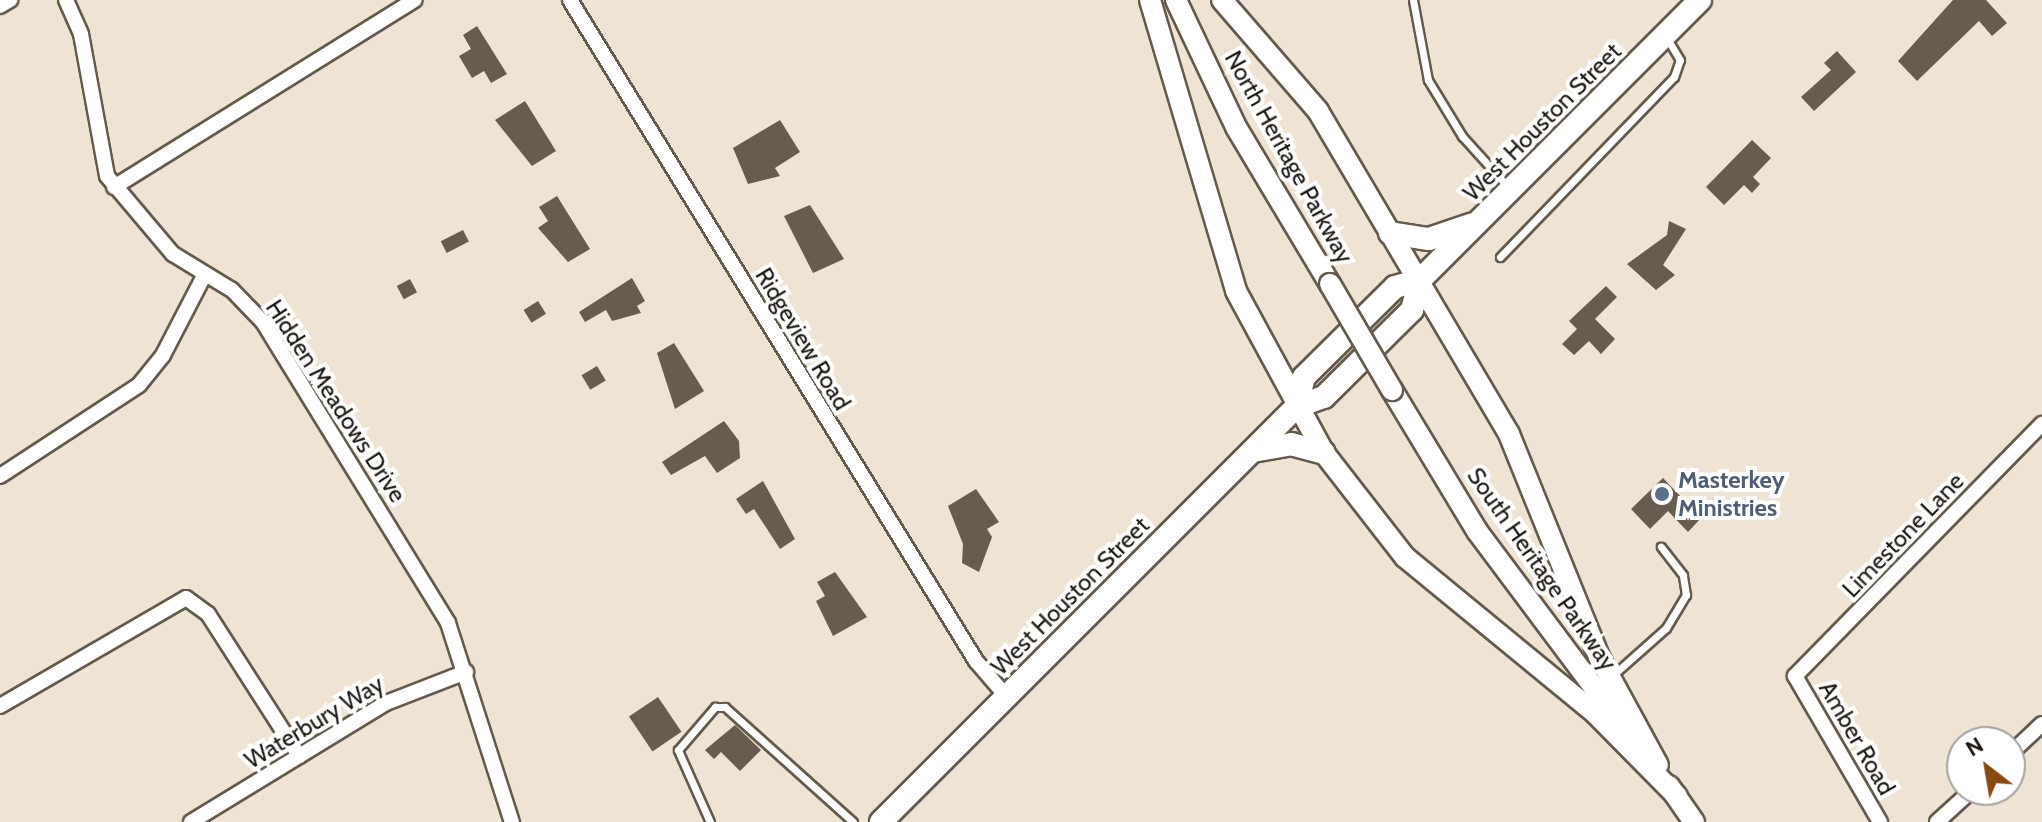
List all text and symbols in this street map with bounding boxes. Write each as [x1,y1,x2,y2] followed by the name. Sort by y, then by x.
[1457,37,1627,207] street label: West Houston Street
[1219,46,1359,268] street label: North Heritage Parkway
[749,263,857,415] street label: Ridgeview Road
[260,294,412,508] street label: Hidden Meadows Drive
[1461,462,1623,676] street label: South Heritage Parkway
[1678,466,1785,522] place label: Masterkey Ministries
[1836,467,1970,603] street label: Limestone Lane
[1653,485,1671,503] marker: Masterkey Ministries
[985,511,1155,681] street label: West Houston Street
[239,669,389,775] street label: Waterbury Way
[1813,676,1901,800] street label: Amber Road
[1946,726,2026,806] north arrow
[1961,731,1988,762] text: N

